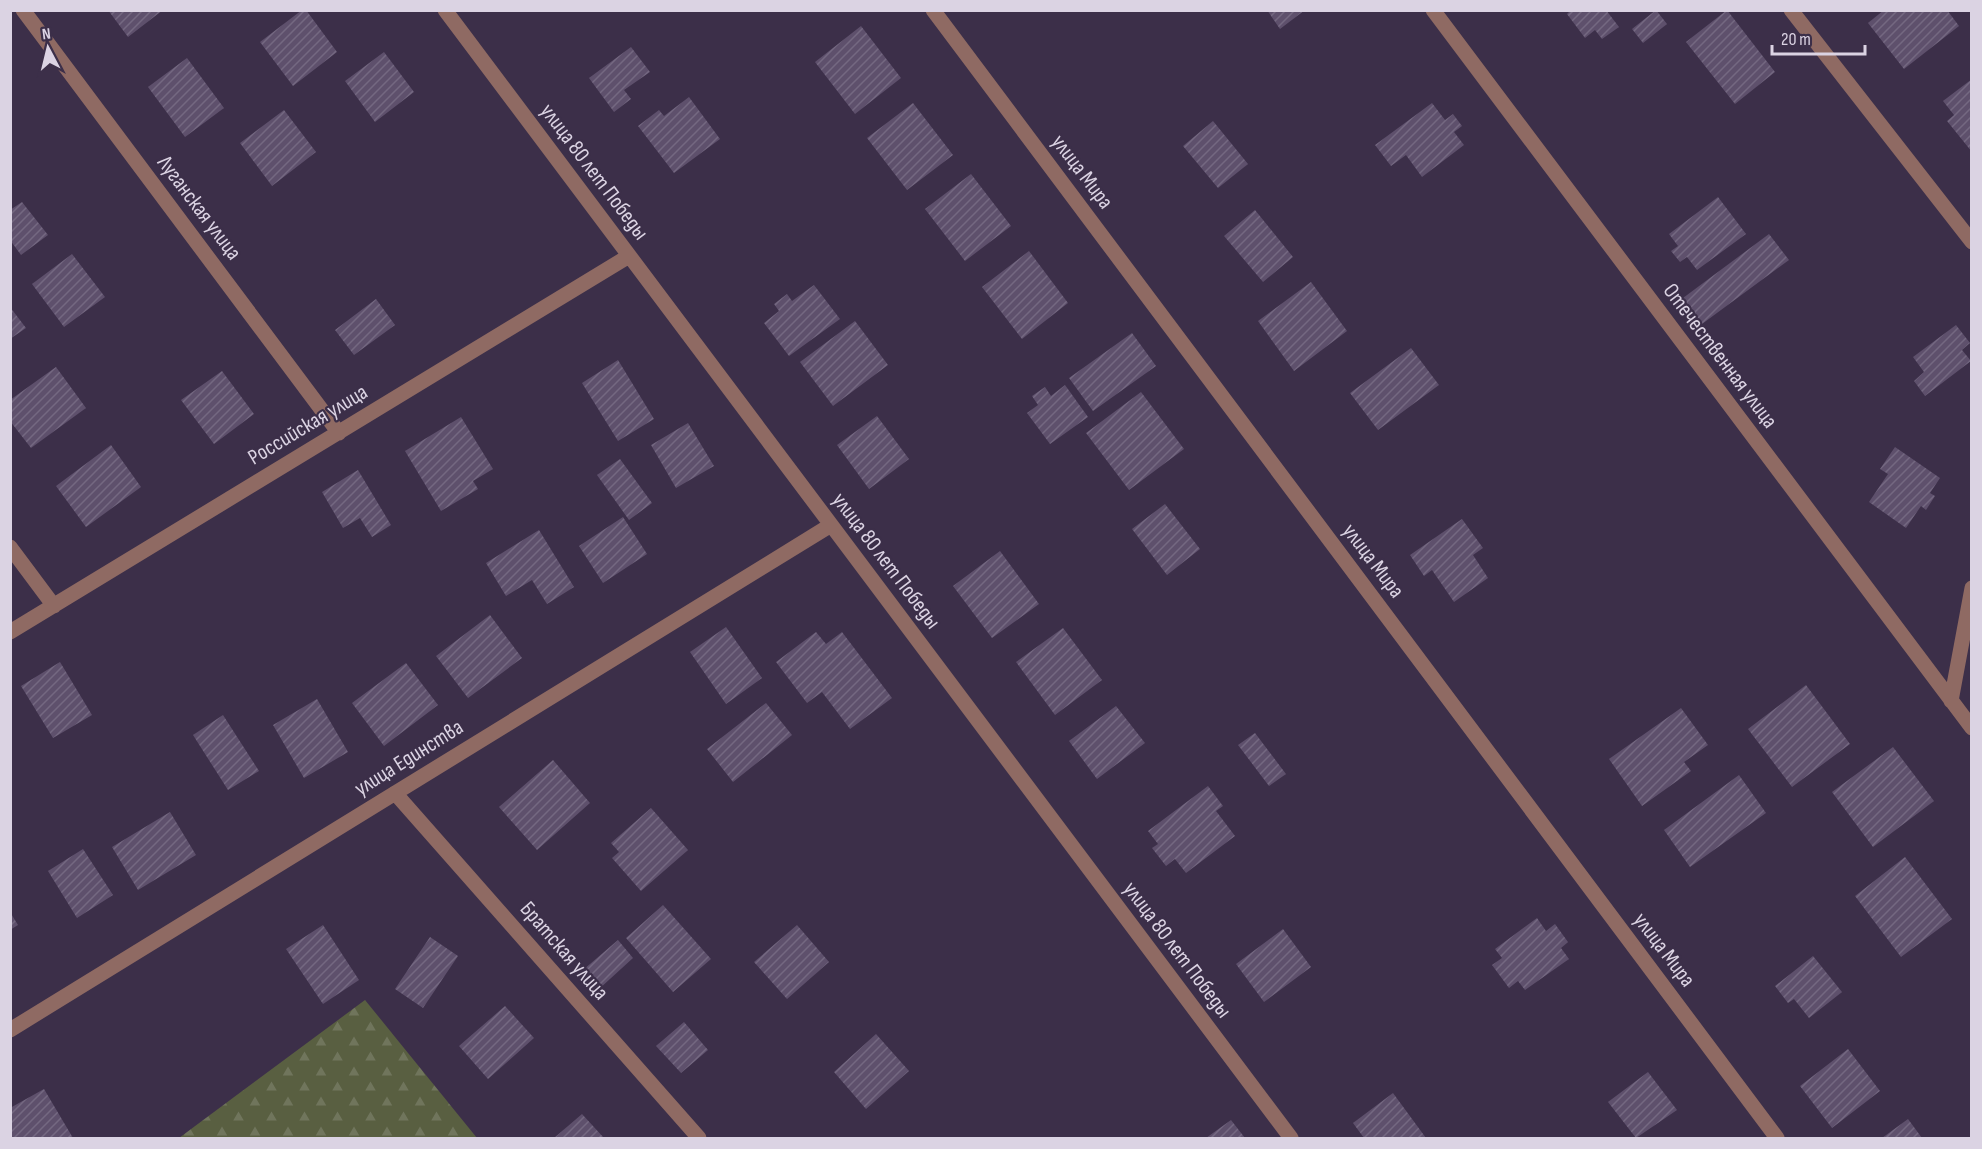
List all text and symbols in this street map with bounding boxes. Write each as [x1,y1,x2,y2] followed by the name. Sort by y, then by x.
[18,18,78,78] north arrow
[1772,18,1865,56] scale bar
[41,25,52,45] text: N
[1781,29,1811,50] text: 20 m
[534,99,654,245] street label: улица 80 лет Победы
[1045,129,1119,215] street label: улица Мира
[150,150,247,265] street label: Луганская улица
[1657,278,1783,434] street label: Отечественная улица
[243,379,373,471] street label: Российская улица
[826,488,946,634] street label: улица 80 лет Победы
[1336,518,1410,604] street label: улица Мира
[350,714,468,802] street label: улица Единства
[1117,877,1237,1023] street label: улица 80 лет Победы
[514,896,614,1006] street label: Братская улица
[1627,907,1701,993] street label: улица Мира

